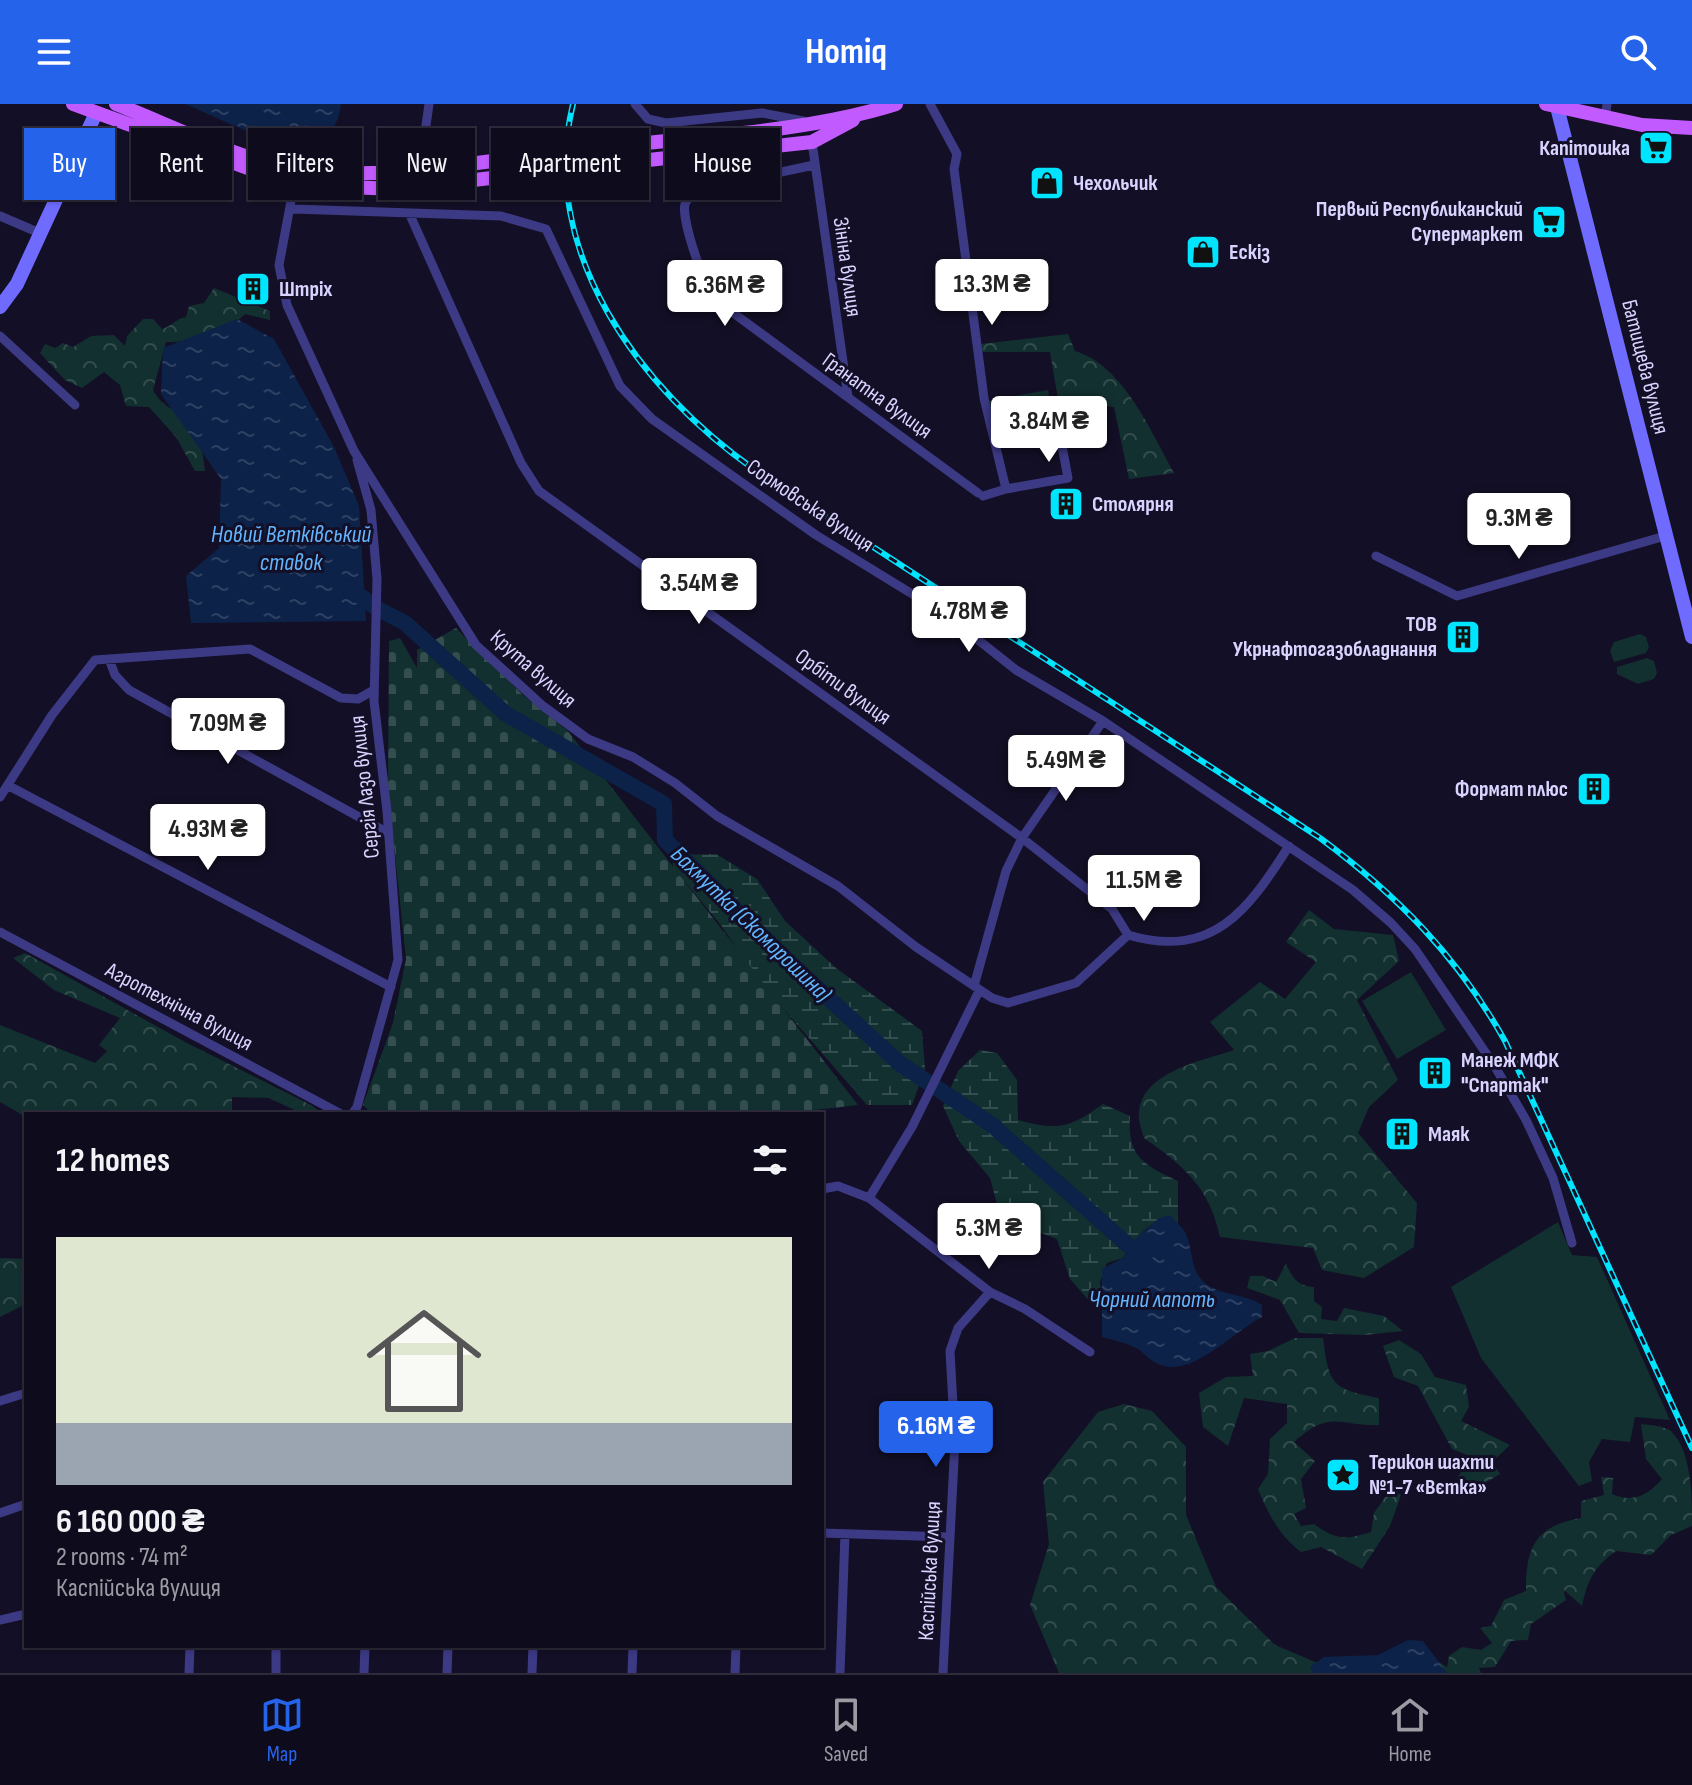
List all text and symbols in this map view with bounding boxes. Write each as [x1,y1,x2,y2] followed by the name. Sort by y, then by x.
[32,30,76,74] icon: menu
[1616,30,1660,74] icon: search
[805,31,887,74] text: Homiq
[24,128,115,200] chip: Buy
[131,128,232,200] chip: Rent
[248,128,362,200] chip: Filters
[378,128,475,200] chip: New
[491,128,649,200] chip: Apartment
[665,128,780,200] chip: House
[1637,129,1675,167] supermarket icon: Капітошка
[1539,135,1630,162] place label: Капітошка
[1028,164,1066,202] shop icon: Чехольчик
[1073,170,1158,197] place label: Чехольчик
[1316,196,1523,248] place label: Первый Республиканский Супермаркет
[1530,203,1568,241] supermarket icon: Первый Республиканский Супермаркет
[827,215,867,319] street label: Зініна вулиця
[1184,233,1222,271] shop icon: Ескіз
[1229,239,1270,266] place label: Ескіз
[918,259,1066,327] pin: 13.3M ₴
[651,260,799,328] pin: 6.36M ₴
[953,269,1031,300] text: 13.3M ₴
[234,270,272,308] building icon: Штріх
[685,270,765,301] text: 6.36M ₴
[279,276,333,303] place label: Штріх
[1615,297,1675,437] street label: Батищева вулиця
[817,347,937,445] street label: Гранатна вулиця
[975,396,1123,464] pin: 3.84M ₴
[1009,406,1089,437] text: 3.84M ₴
[741,454,879,558] street label: Сормовська вулиця
[1047,485,1085,523] building icon: Столярня
[1092,491,1174,518] place label: Столярня
[1454,493,1584,561] pin: 9.3M ₴
[1485,503,1553,534] text: 9.3M ₴
[211,520,371,577] water label: Новий Ветківський ставок
[625,558,773,626] pin: 3.54M ₴
[660,568,738,599] text: 3.54M ₴
[895,586,1043,654] pin: 4.78M ₴
[930,596,1008,627] text: 4.78M ₴
[1233,611,1437,663] place label: ТОВ Укрнафтогазобладнання
[1444,618,1482,656] building icon: ТОВ Укрнафтогазобладнання
[484,624,582,714] street label: Крута вулиця
[790,643,896,731] street label: Орбіти вулиця
[154,698,302,766] pin: 7.09M ₴
[190,708,266,739] text: 7.09M ₴
[344,714,386,860] street label: Сергія Лазо вулиця
[992,735,1140,803] pin: 5.49M ₴
[1026,745,1106,776] text: 5.49M ₴
[1575,770,1613,808] building icon: Формат плюс
[1455,776,1568,803] place label: Формат плюс
[134,804,282,872] pin: 4.93M ₴
[168,814,248,845] text: 4.93M ₴
[665,840,838,1009] water label: Бахмутка (Скоморошина)
[1070,855,1218,923] pin: 11.5M ₴
[1106,865,1182,896] text: 11.5M ₴
[100,956,257,1057] street label: Агротехнічна вулиця
[1461,1047,1559,1099] place label: Манеж МФК "Спартак"
[1416,1054,1454,1092] building icon: Манеж МФК "Спартак"
[1383,1115,1421,1153] building icon: Маяк
[1428,1121,1470,1148] place label: Маяк
[748,1138,792,1182] icon: filters
[56,1140,170,1181] text: 12 homes
[924,1203,1054,1271] pin: 5.3M ₴
[956,1213,1022,1244] text: 5.3M ₴
[1089,1285,1215,1314] water label: Чорний лапоть
[352,1289,496,1433] icon: home
[862,1401,1010,1469] pin: 6.16M ₴
[897,1411,975,1442] text: 6.16M ₴
[1369,1449,1494,1501] place label: Терикон шахти №1-7 «Вєтка»
[1324,1456,1362,1494] place icon: Терикон шахти №1-7 «Вєтка»
[56,1501,205,1542] text: 6 160 000 ₴
[913,1501,947,1641] street label: Каспійська вулиця
[56,1542,188,1573] text: 2 rooms · 74 m²
[56,1573,221,1604] text: Каспійська вулиця
[260,1693,304,1768] tab: Map
[824,1693,868,1768] tab: Saved
[1388,1693,1432,1768] tab: Home

